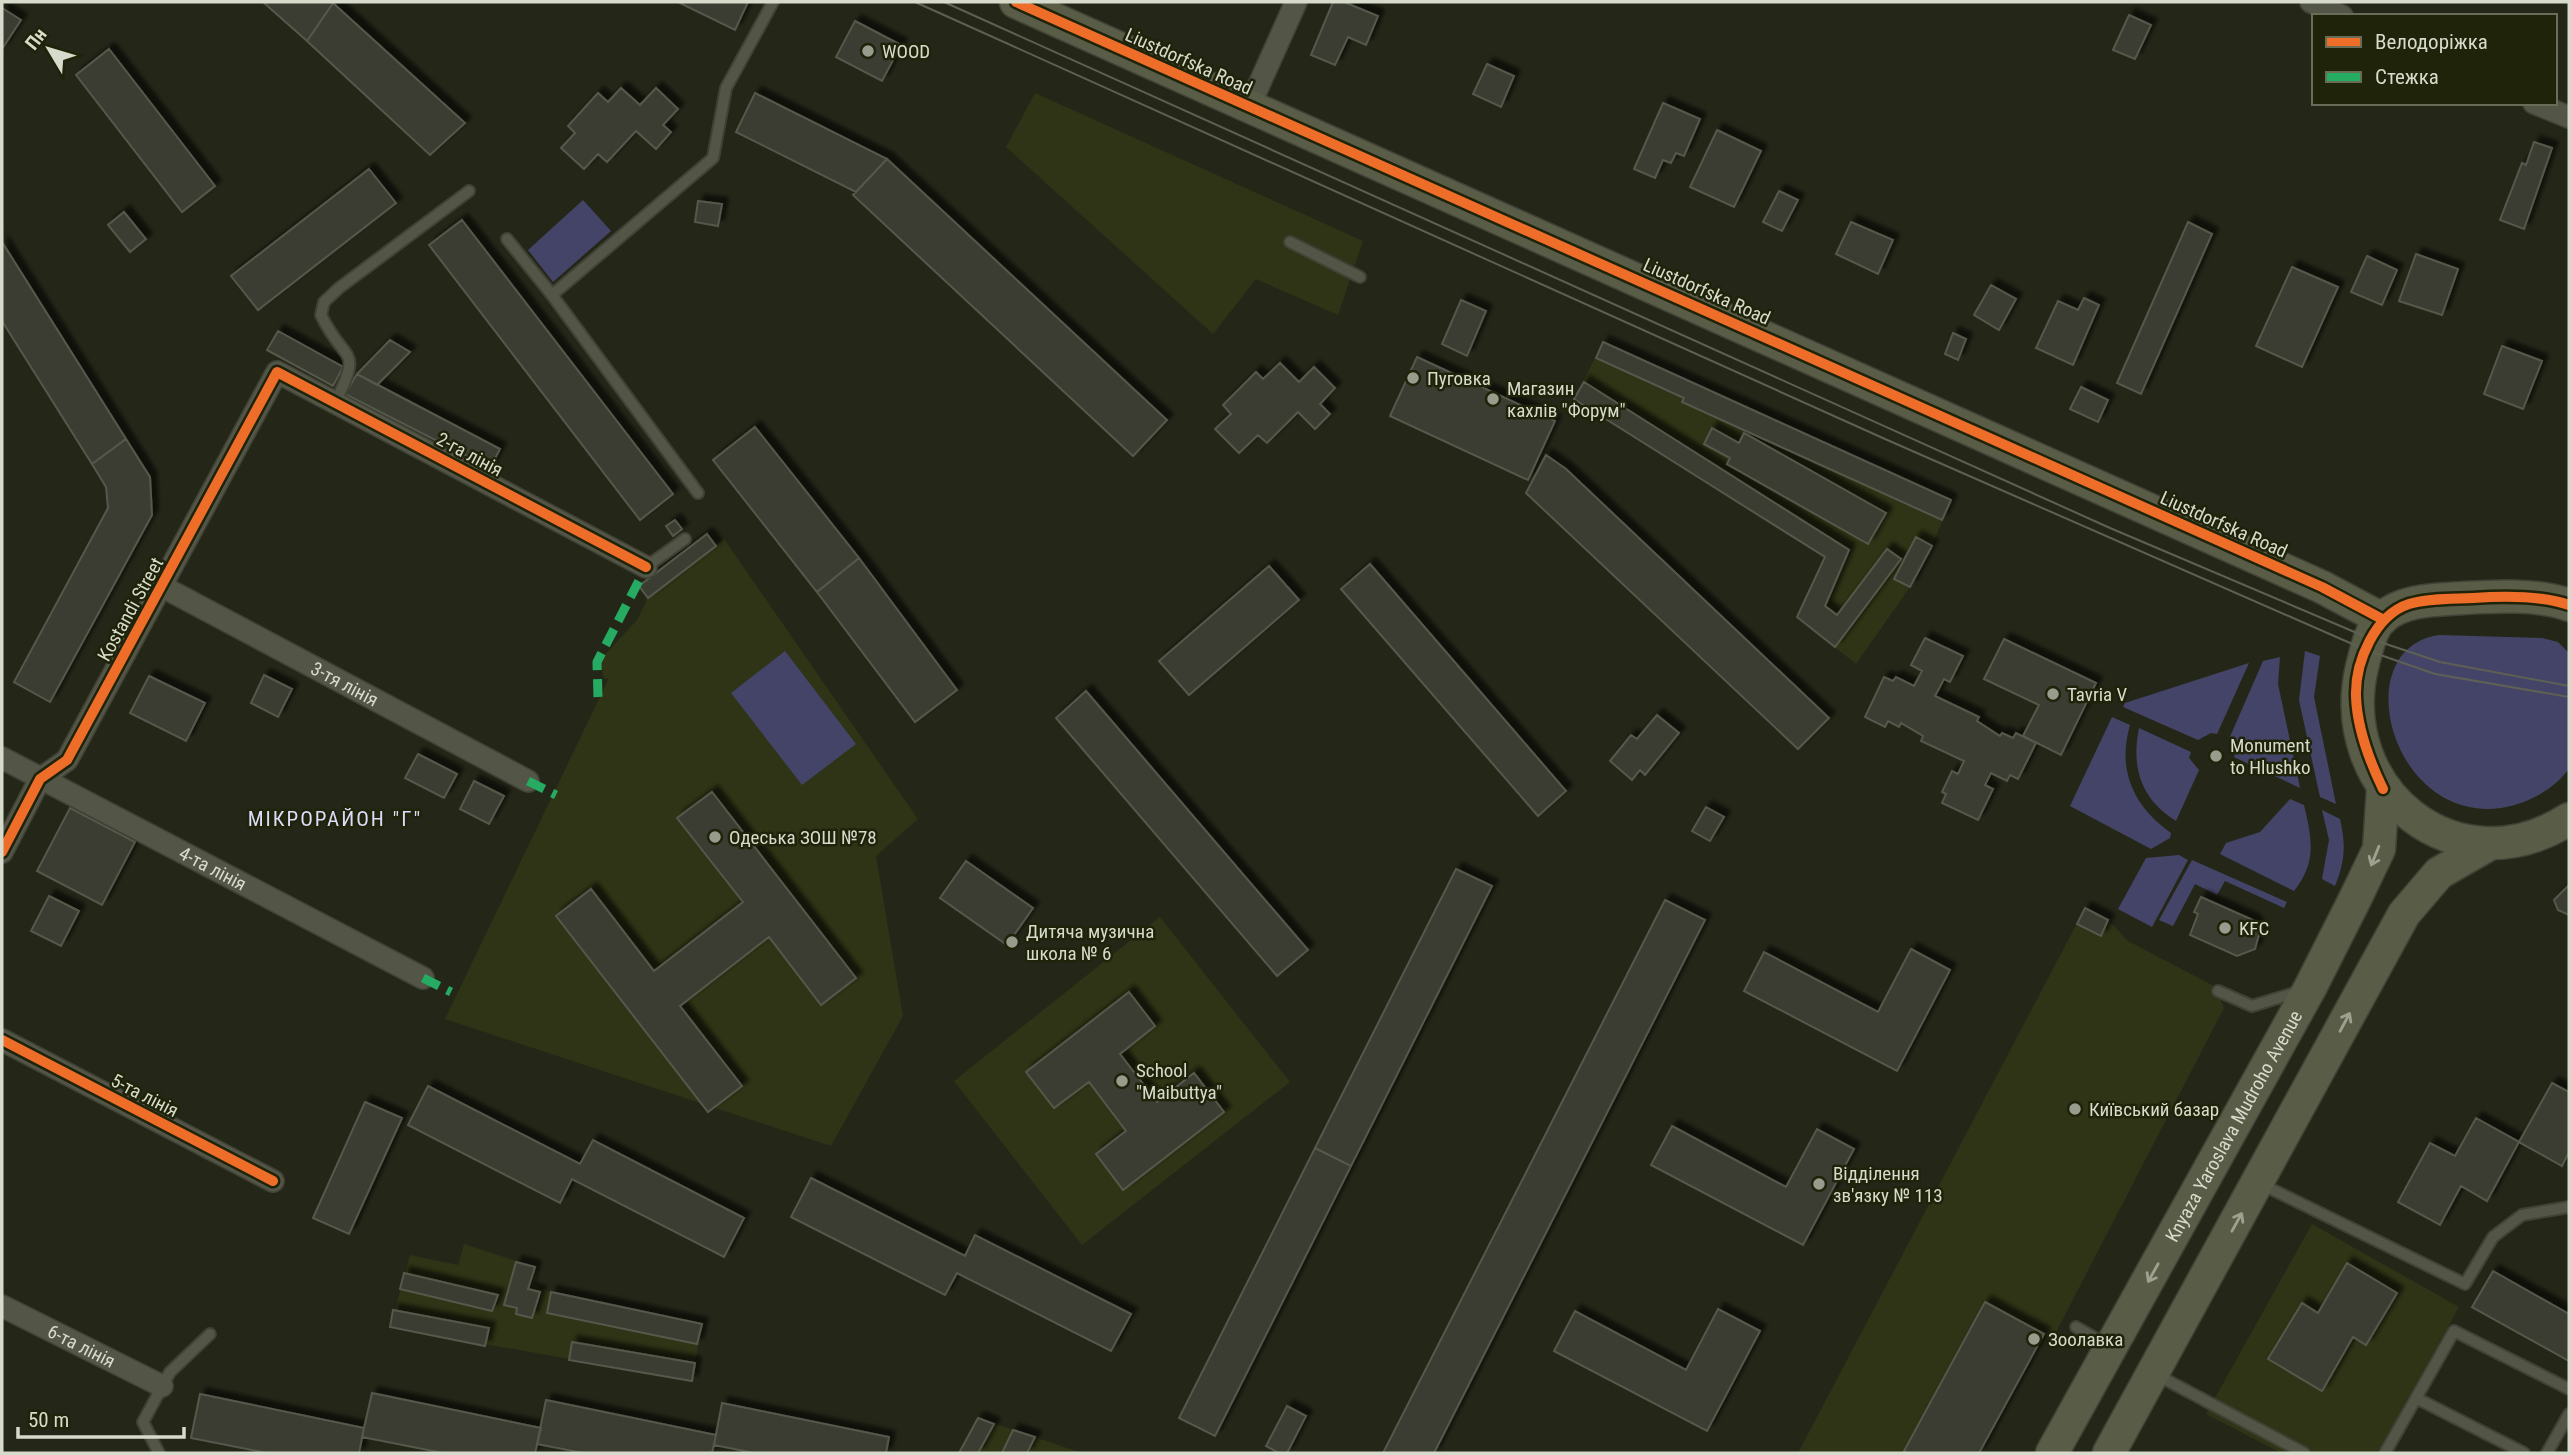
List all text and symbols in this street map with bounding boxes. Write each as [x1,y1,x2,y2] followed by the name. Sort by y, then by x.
[14,14,84,84] north arrow
[2312,14,2557,105] legend
[20,23,52,54] text: Пн
[1122,23,1256,100] street label: Liustdorfska Road
[2375,30,2488,54] text: Велодоріжка
[882,40,930,63] place label: WOOD
[860,43,876,59] marker: WOOD
[2375,65,2439,89] text: Стежка
[1640,253,1774,330] street label: Liustdorfska Road
[1427,367,1491,390] place label: Пуговка
[1405,370,1421,386] marker: Пуговка
[1507,377,1626,422] place label: Магазин кахлів "Форум"
[1485,391,1501,407] marker: Магазин кахлів "Форум"
[433,427,507,481] street label: 2-га лінія
[2157,486,2291,563] street label: Liustdorfska Road
[93,553,168,665] street label: Kostandi Street
[307,657,382,711] street label: 3-тя лінія
[2067,683,2128,706] place label: Tavria V
[2045,686,2061,702] marker: Tavria V
[2230,734,2311,779] place label: Monument to Hlushko
[2208,748,2224,764] marker: Monument to Hlushko
[248,807,422,831] district label: МІКРОРАЙОН "Г"
[729,826,877,849] place label: Одеська ЗОШ №78
[707,829,723,845] marker: Одеська ЗОШ №78
[175,842,250,896] street label: 4-та лінія
[2367,845,2380,866] one-way arrow
[2239,917,2269,940] place label: KFC
[1026,920,1154,965] place label: Дитяча музична школа № 6
[2217,920,2233,936] marker: KFC
[1004,934,1020,950] marker: Дитяча музична школа № 6
[2160,1006,2307,1246] street label: Knyaza Yaroslava Mudroho Avenue
[2339,1012,2352,1033] one-way arrow
[1136,1059,1222,1104] place label: School "Maibuttya"
[107,1069,182,1122] street label: 5-та лінія
[1114,1073,1130,1089] marker: School "Maibuttya"
[2089,1098,2219,1121] place label: Київський базар
[2067,1101,2083,1117] marker: Київський базар
[1833,1162,1943,1207] place label: Відділення зв'язку № 113
[1811,1176,1827,1192] marker: Відділення зв'язку № 113
[2231,1212,2244,1233] one-way arrow
[2146,1262,2160,1282] one-way arrow
[44,1320,119,1373] street label: 6-та лінія
[2048,1328,2123,1351] place label: Зоолавка
[2026,1331,2042,1347] marker: Зоолавка
[18,1396,184,1440] scale bar
[28,1408,69,1432] text: 50 m

